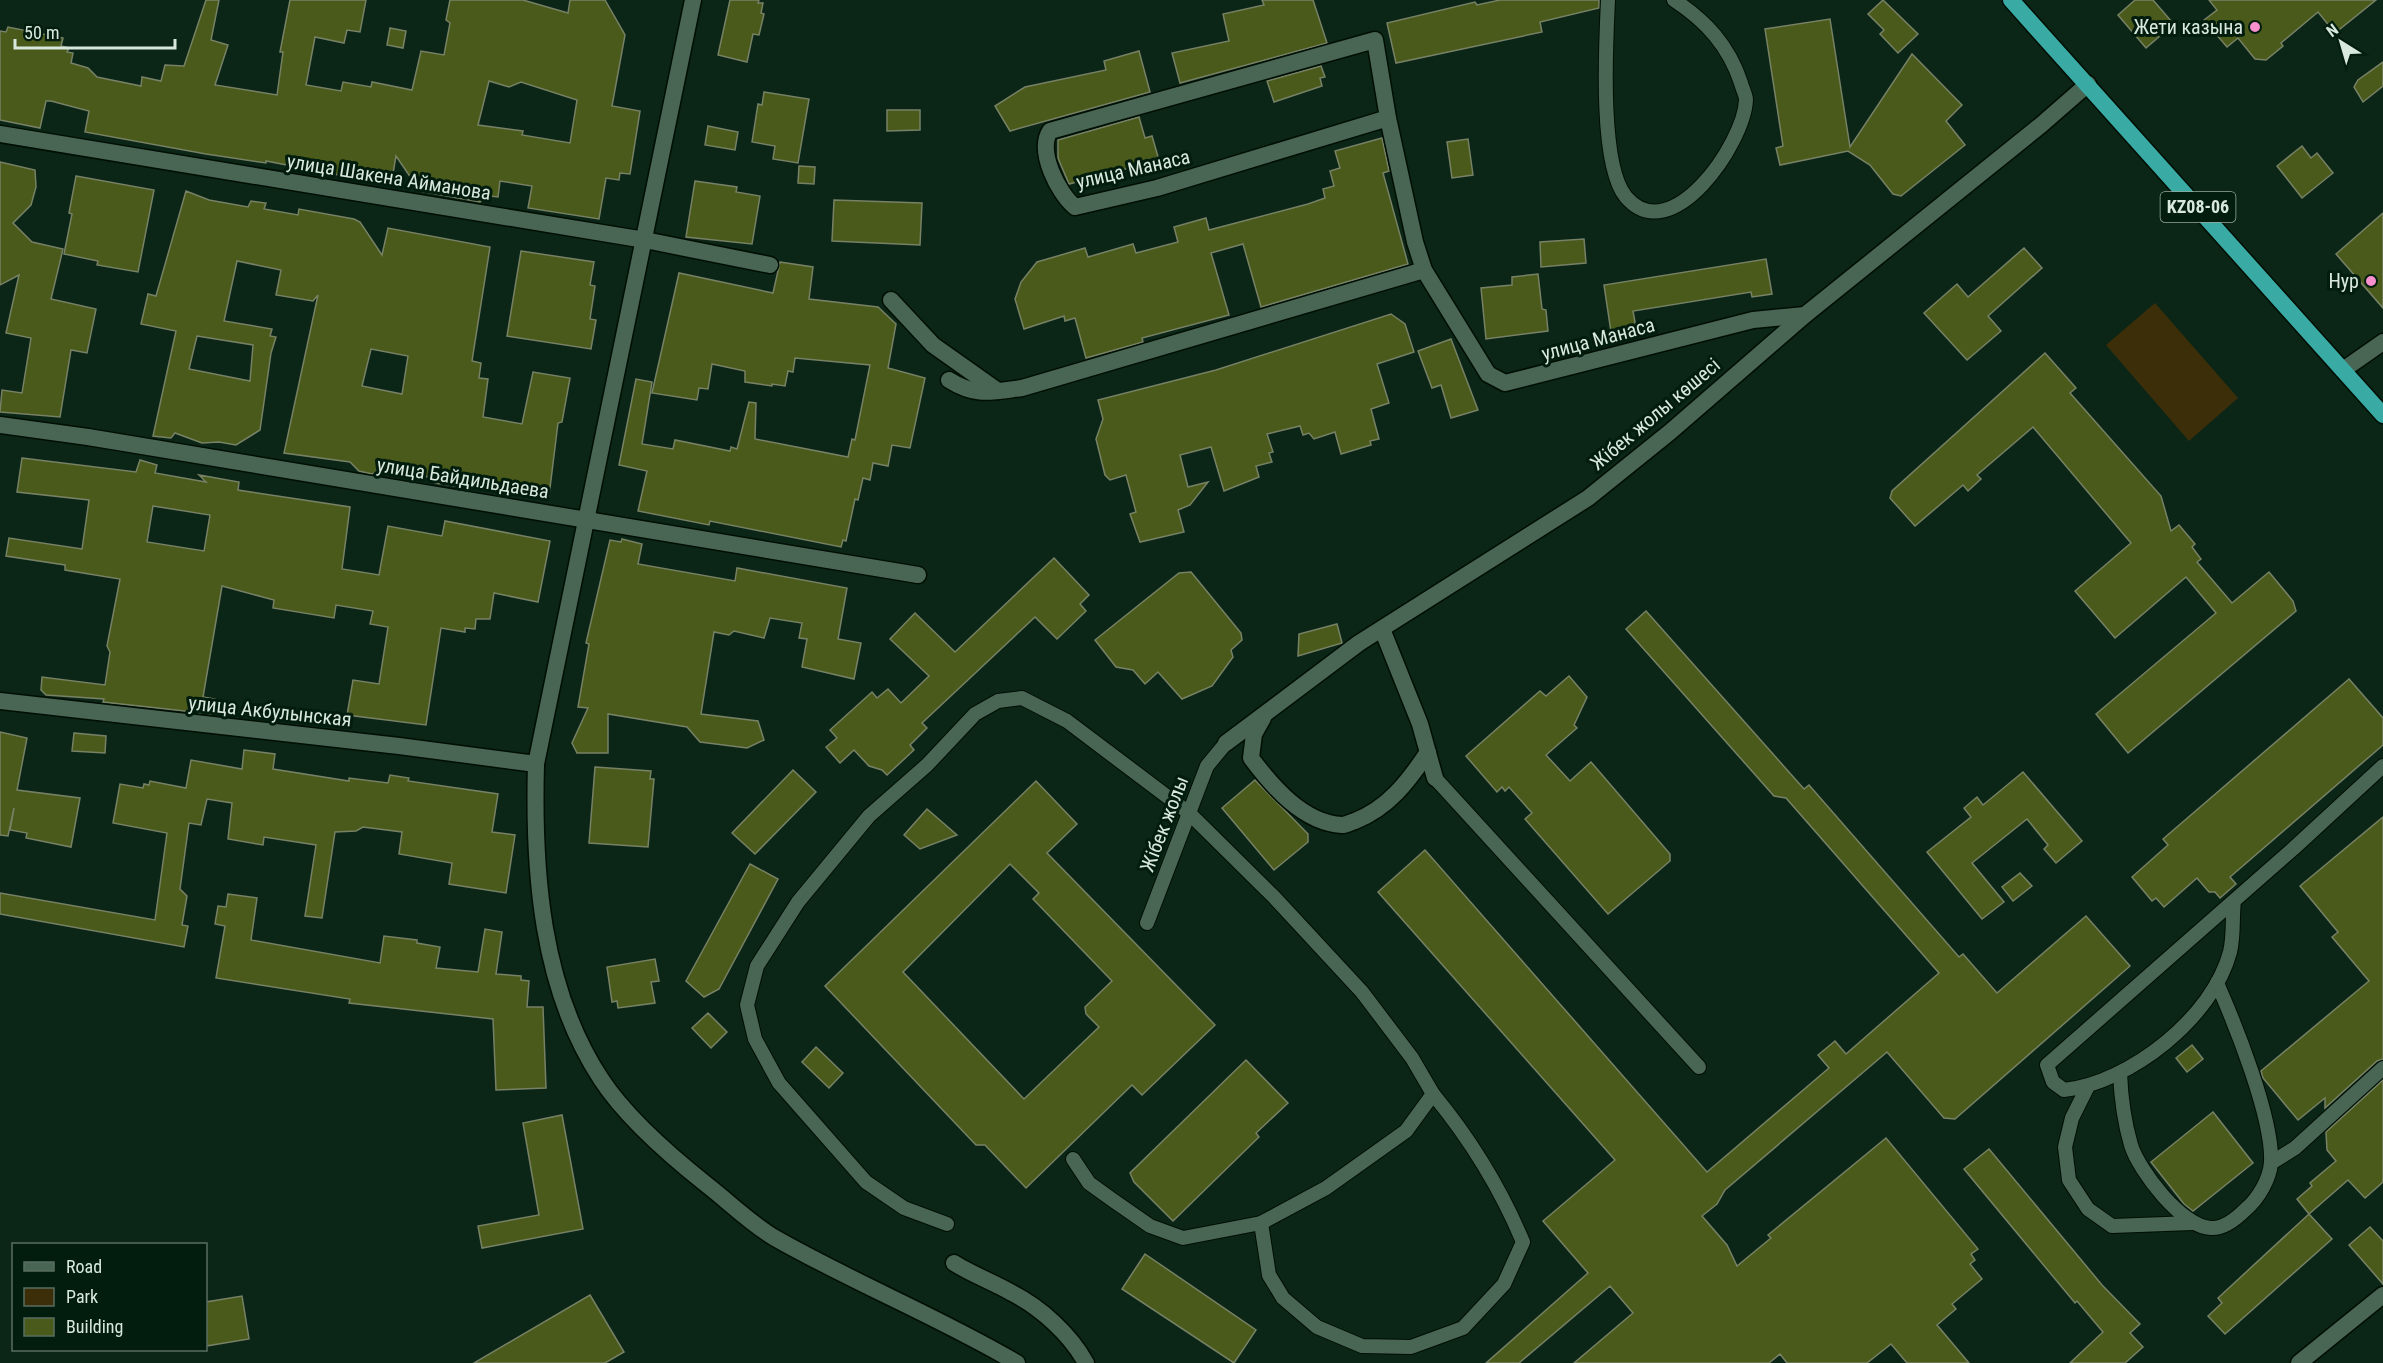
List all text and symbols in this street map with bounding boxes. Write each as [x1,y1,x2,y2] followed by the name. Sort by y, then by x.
[15,12,176,50] scale bar
[2311,12,2371,72] north arrow
[2133,15,2243,39] place label: Жети казына
[2248,20,2262,34] marker: Жети казына
[2323,20,2342,41] text: N
[24,22,59,43] text: 50 m
[1074,144,1192,194] street label: улица Манаса
[285,149,493,205] street label: улица Шакена Айманова
[2160,192,2236,222] road number: KZ08-06
[2328,269,2359,293] place label: Нур
[2364,274,2378,288] marker: Нур
[1539,312,1657,366] street label: улица Манаса
[1585,353,1725,475] street label: Жібек жолы көшесі
[375,453,551,503] street label: улица Байдильдаева
[187,691,353,731] street label: улица Акбулынская
[1135,773,1193,875] street label: Жібек жолы
[12,1243,207,1351] legend
[66,1256,102,1277] text: Road
[66,1286,98,1307] text: Park
[66,1316,123,1337] text: Building

